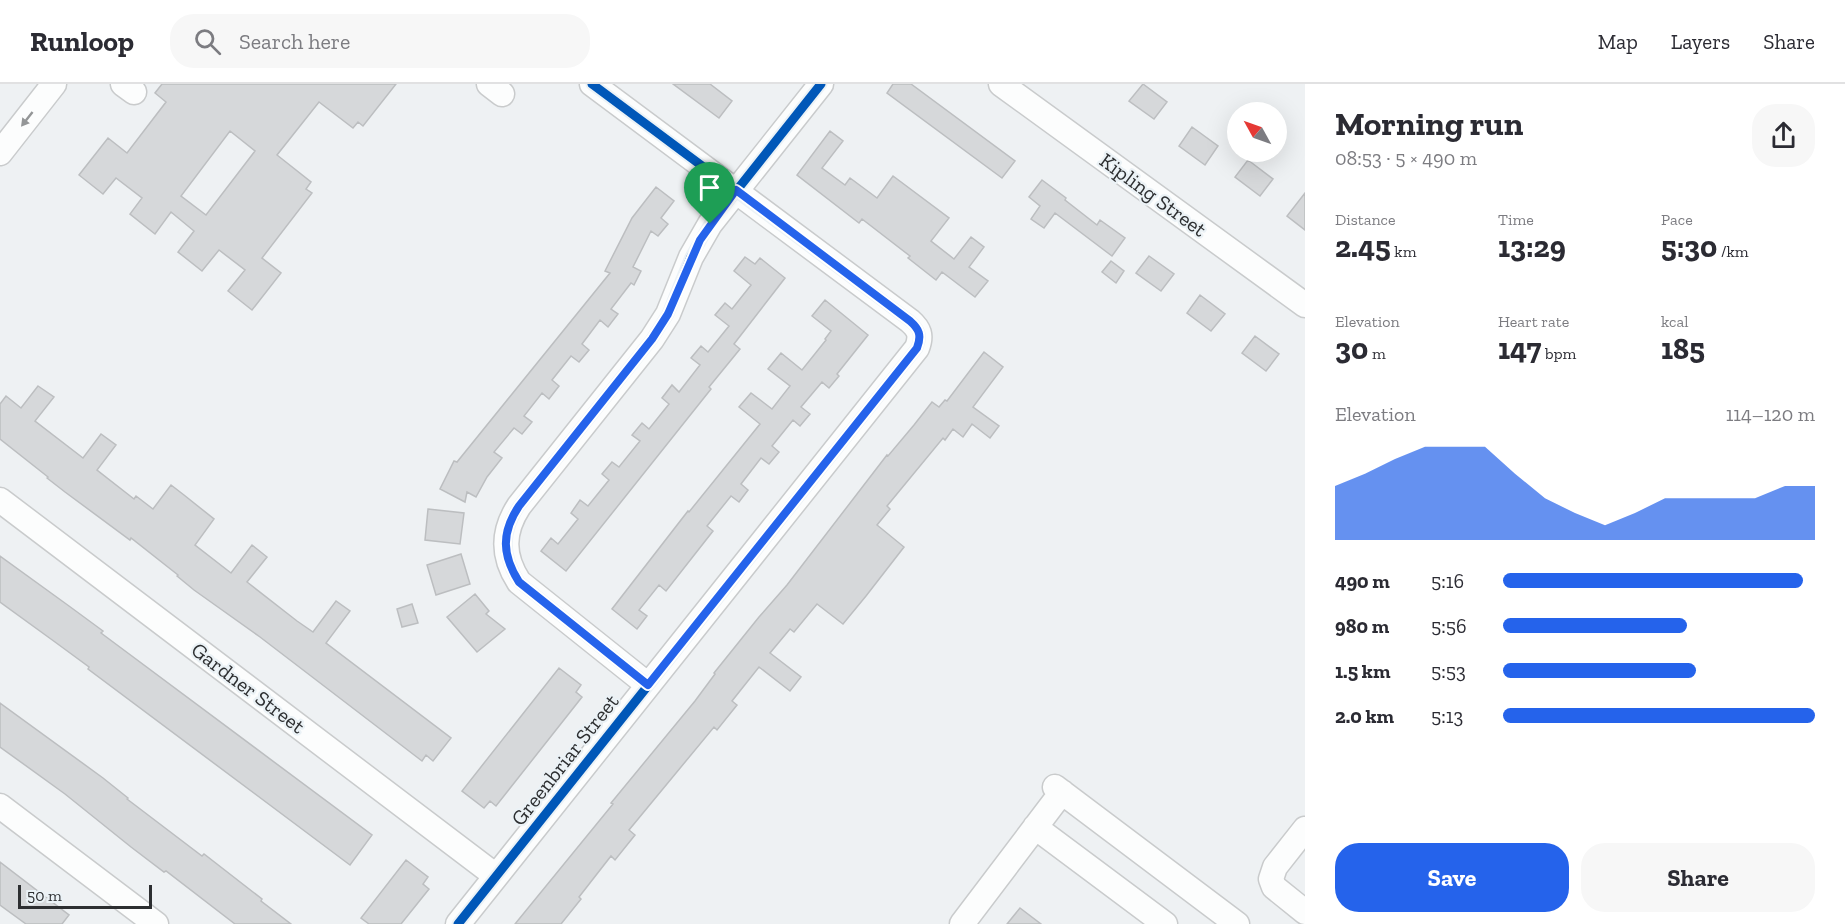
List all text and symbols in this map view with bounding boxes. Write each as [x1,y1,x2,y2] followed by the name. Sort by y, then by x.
[170,14,590,68] search box
[30,25,134,58] text: Runloop
[191,25,224,58] icon: search
[239,28,350,55] text: Search here
[1598,29,1638,54] text: Map
[1671,29,1730,54] text: Layers
[1763,29,1815,54] text: Share
[1227,102,1287,162] north arrow
[1227,102,1287,162] map controls
[1335,104,1523,143] text: Morning run
[1752,104,1815,167] button: share
[21,110,33,126] one-way arrow
[1335,146,1477,170] text: 08:53 · 5 × 490 m
[1095,147,1212,242] street label: Kipling Street
[684,162,735,224] pin
[693,171,726,204] icon: arrive
[1335,210,1396,229] text: Distance
[1498,210,1534,229] text: Time
[1661,210,1693,229] text: Pace
[1335,229,1391,265] text: 2.45
[1498,229,1566,265] text: 13:29
[1661,229,1717,265] text: 5:30
[1391,242,1416,261] text: km
[1717,242,1749,261] text: /km
[1335,312,1400,331] text: Elevation
[1498,312,1569,331] text: Heart rate
[1661,312,1688,331] text: kcal
[1335,331,1368,367] text: 30
[1498,331,1541,367] text: 147
[1661,331,1705,367] text: 185
[1368,344,1386,363] text: m
[1541,344,1576,363] text: bpm
[1335,402,1416,426] text: Elevation
[1726,402,1815,426] text: 114–120 m
[1335,569,1390,593] text: 490 m
[1431,569,1464,593] text: 5:16
[1335,614,1389,638] text: 980 m
[1431,614,1467,638] text: 5:56
[187,637,310,738] street label: Gardner Street
[1335,659,1390,683] text: 1.5 km
[1431,659,1466,683] text: 5:53
[506,689,624,830] street label: Greenbriar Street
[1335,704,1394,728] text: 2.0 km
[1431,704,1463,728] text: 5:13
[1335,843,1569,912] button: Save
[1581,843,1815,912] button: Share
[18,882,152,910] scale bar
[27,886,62,905] text: 50 m

